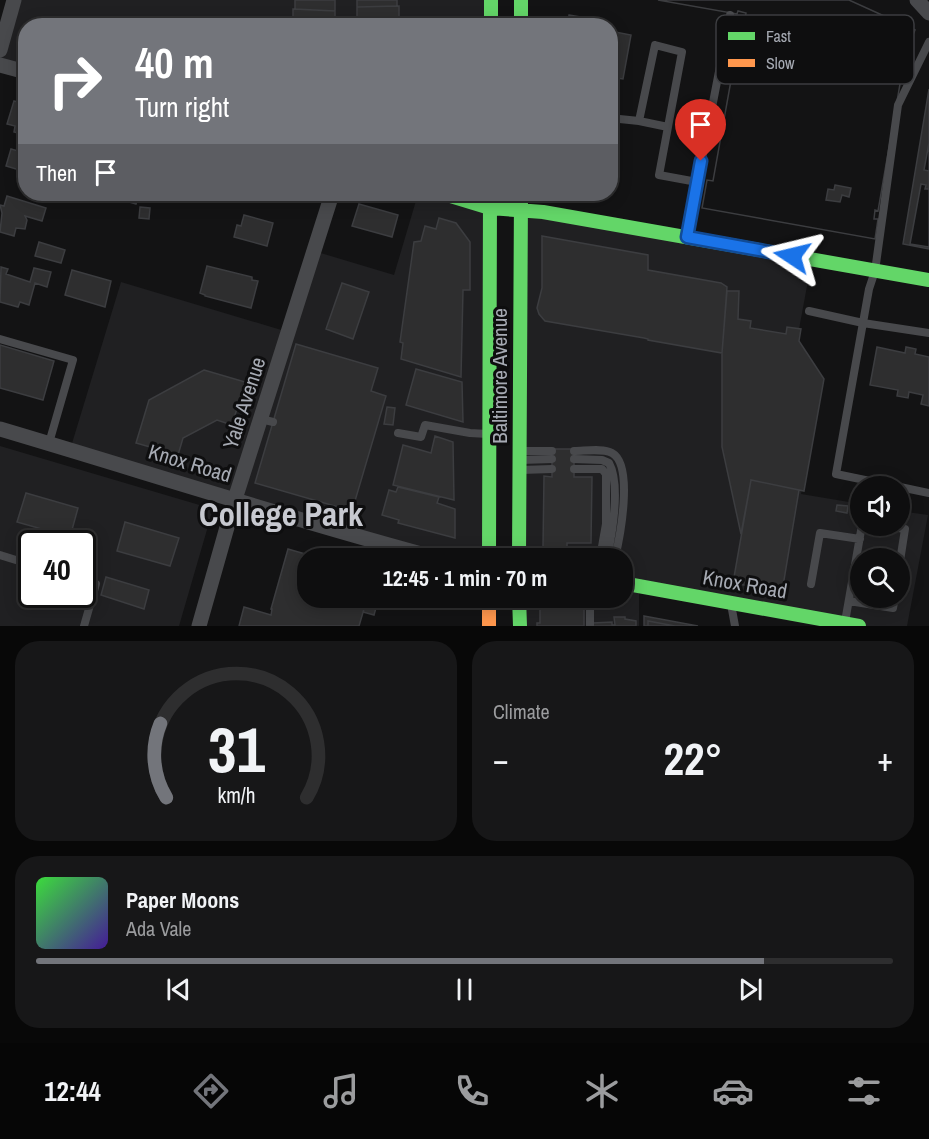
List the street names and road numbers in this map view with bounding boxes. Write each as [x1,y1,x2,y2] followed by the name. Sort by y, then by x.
[485,308,514,444] street label: Baltimore Avenue
[216,353,272,453] street label: Yale Avenue
[145,437,235,489] street label: Knox Road
[701,562,789,606] street label: Knox Road

